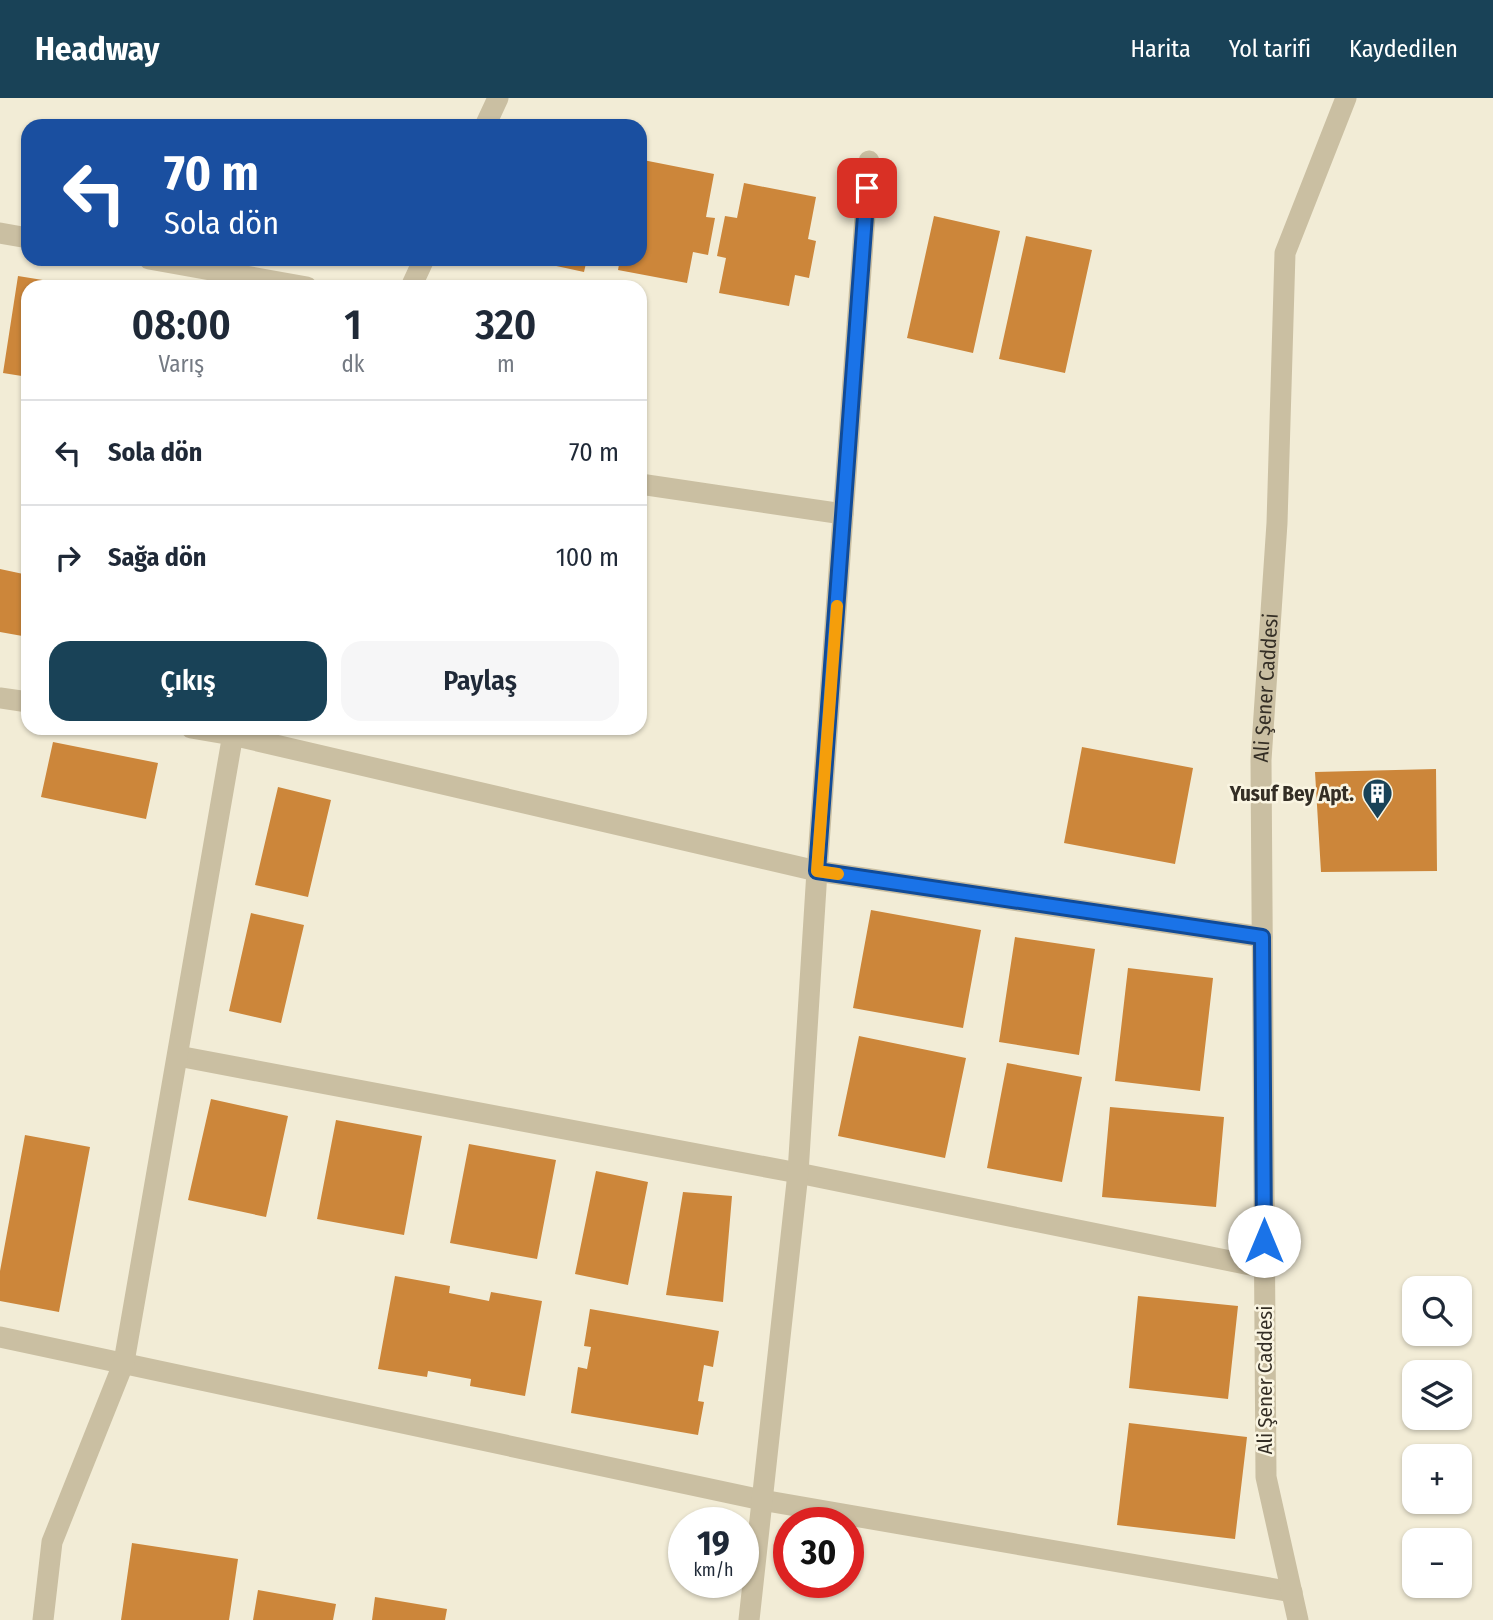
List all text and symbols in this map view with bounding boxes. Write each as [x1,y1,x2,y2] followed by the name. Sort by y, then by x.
[35,29,159,69] text: Headway
[1131,35,1191,63] text: Harita
[1229,35,1311,63] text: Yol tarifi
[1349,35,1458,63] text: Kaydedilen
[164,144,259,203] text: 70 m
[49,147,140,238] icon: left
[837,158,897,218] pin
[848,169,886,207] icon: arrive
[164,204,279,242] text: Sola dön
[132,300,231,350] text: 08:00
[344,300,362,350] text: 1
[475,300,536,350] text: 320
[158,350,204,378] text: Varış
[342,350,365,378] text: dk
[497,350,515,378] text: m
[49,434,87,472] icon: left
[108,437,202,468] text: Sola dön
[569,437,619,468] text: 70 m
[49,539,87,577] icon: right
[108,542,207,573] text: Sağa dön
[556,542,619,573] text: 100 m
[1248,612,1284,763] street label: Ali Şener Caddesi
[49,641,327,721] button: Çıkış
[341,641,619,721] button: Paylaş
[1360,777,1394,821] building icon: Yusuf Bey Apt.
[1229,781,1354,807] place label: Yusuf Bey Apt.
[1227,1204,1301,1278] position arrow
[1402,1276,1472,1598] map controls
[1402,1276,1472,1346] button: search
[1252,1305,1278,1455] street label: Ali Şener Caddesi
[1402,1360,1472,1430] button: layers
[1402,1444,1472,1514] button: +
[773,1507,864,1598] speed limit sign: 30
[697,1522,730,1564] text: 19
[1402,1528,1472,1598] button: −
[693,1559,734,1581] text: km/h

